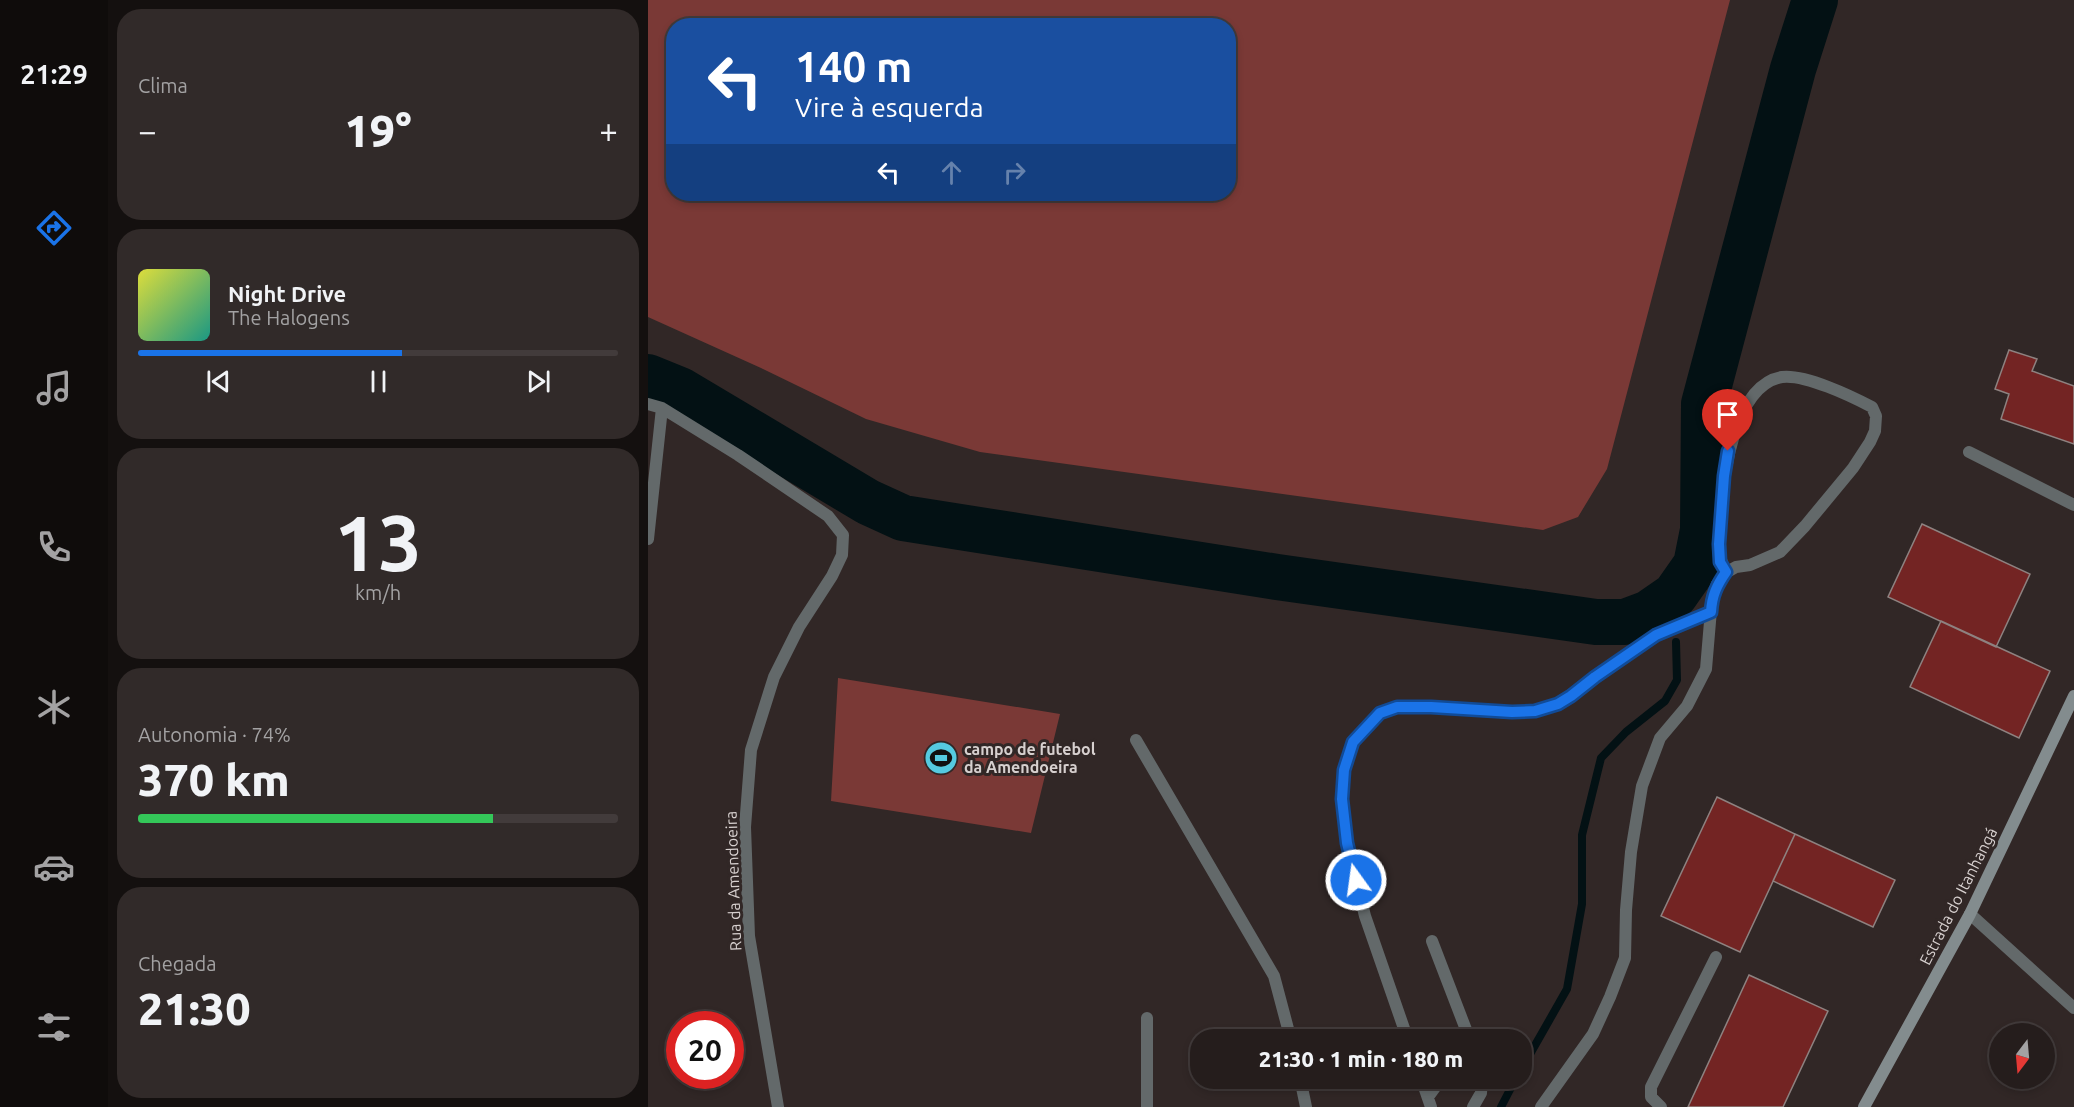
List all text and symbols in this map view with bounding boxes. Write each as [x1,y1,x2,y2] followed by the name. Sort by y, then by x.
[696,42,774,120] icon: left
[795,43,912,90] text: 140 m
[20,59,88,89] text: 21:29
[138,74,188,97] text: Clima
[795,92,984,122] text: Vire à esquerda
[344,105,412,156] text: 19°
[138,112,157,149] text: −
[599,112,618,149] text: +
[872,156,905,189] icon: left
[935,156,968,189] icon: ahead
[998,156,1031,189] icon: right
[33,207,75,249] icon: directions
[228,281,346,306] text: Night Drive
[228,306,350,329] text: The Halogens
[202,365,235,398] icon: previous
[362,365,395,398] icon: pause
[522,365,555,398] icon: next
[33,367,75,409] icon: music
[1702,389,1753,451] pin
[1711,398,1744,431] icon: arrive
[334,498,422,586] text: 13
[33,526,75,568] icon: phone
[355,581,401,604] text: km/h
[33,686,75,728] icon: climate
[138,723,291,746] text: Autonomia · 74%
[923,740,959,776] sports icon: campo de futebol da Amendoeira
[964,740,1096,776] place label: campo de futebol da Amendoeira
[138,754,290,805] text: 370 km
[722,811,744,951] street label: Rua da Amendoeira
[1916,824,2000,968] street label: Estrada do Itanhangá
[33,846,75,888] icon: car
[1324,848,1388,912] position arrow
[138,952,216,975] text: Chegada
[138,983,251,1034] text: 21:30
[33,1006,75,1048] icon: filters
[666,1011,744,1089] speed limit sign: 20
[1989,1023,2055,1089] north arrow
[1989,1023,2055,1089] map controls
[1259,1046,1463,1071] text: 21:30 · 1 min · 180 m

